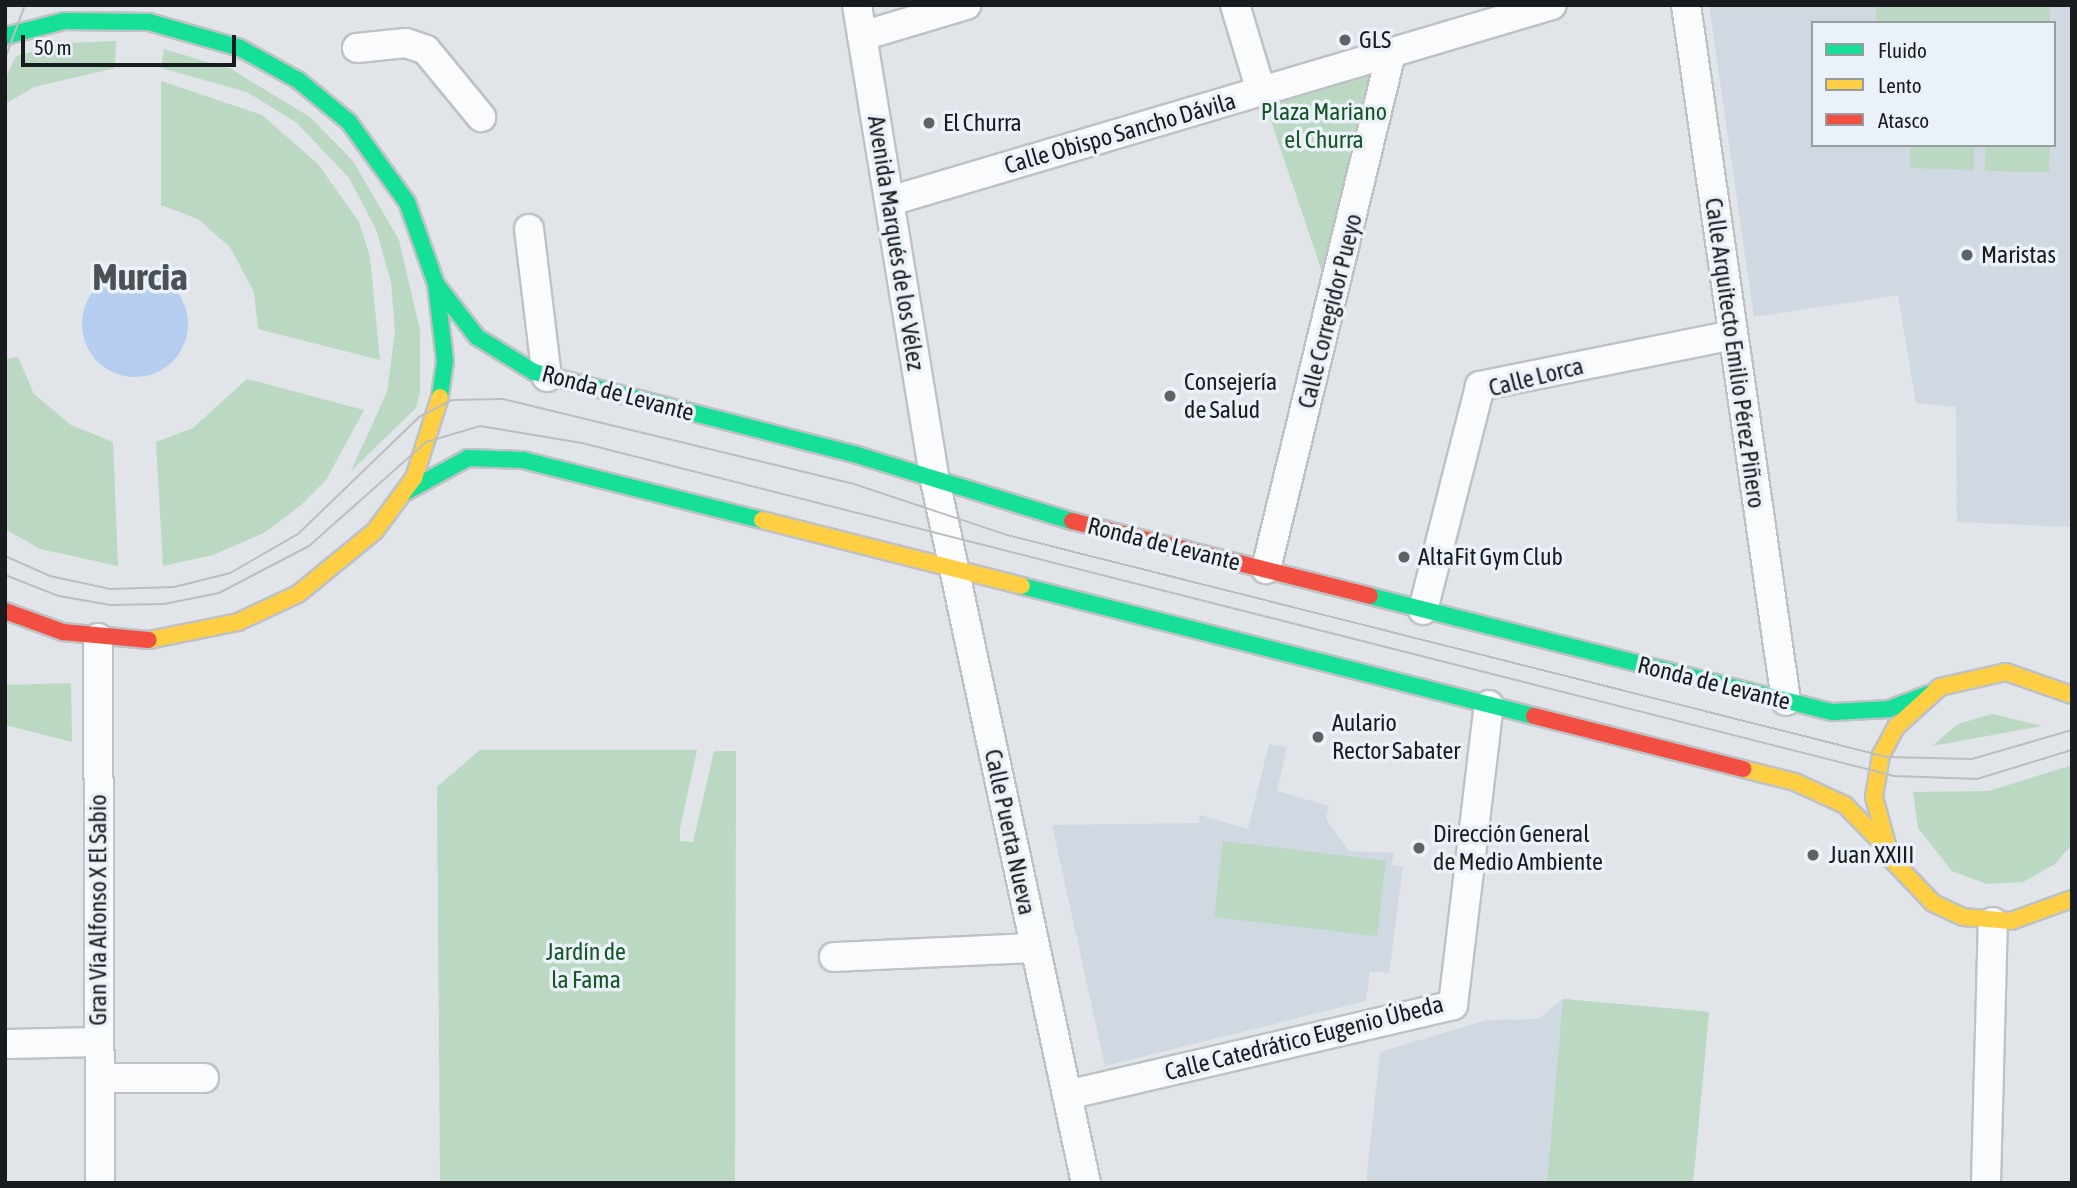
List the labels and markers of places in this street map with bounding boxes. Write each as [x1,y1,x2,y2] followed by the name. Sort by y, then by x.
[1359,26,1391,54] place label: GLS
[1337,32,1353,48] marker: GLS
[943,109,1022,137] place label: El Churra
[921,115,937,131] marker: El Churra
[1981,241,2056,269] place label: Maristas
[1959,247,1975,263] marker: Maristas
[1184,368,1277,424] place label: Consejería de Salud
[1162,388,1178,404] marker: Consejería de Salud
[1418,543,1563,571] place label: AltaFit Gym Club
[1396,549,1412,565] marker: AltaFit Gym Club
[1332,709,1460,765] place label: Aulario Rector Sabater
[1310,729,1326,745] marker: Aulario Rector Sabater
[1433,820,1603,876] place label: Dirección General de Medio Ambiente
[1411,840,1427,856] marker: Dirección General de Medio Ambiente
[1829,841,1914,869] place label: Juan XXIII
[1803,845,1823,865] marker: Juan XXIII

